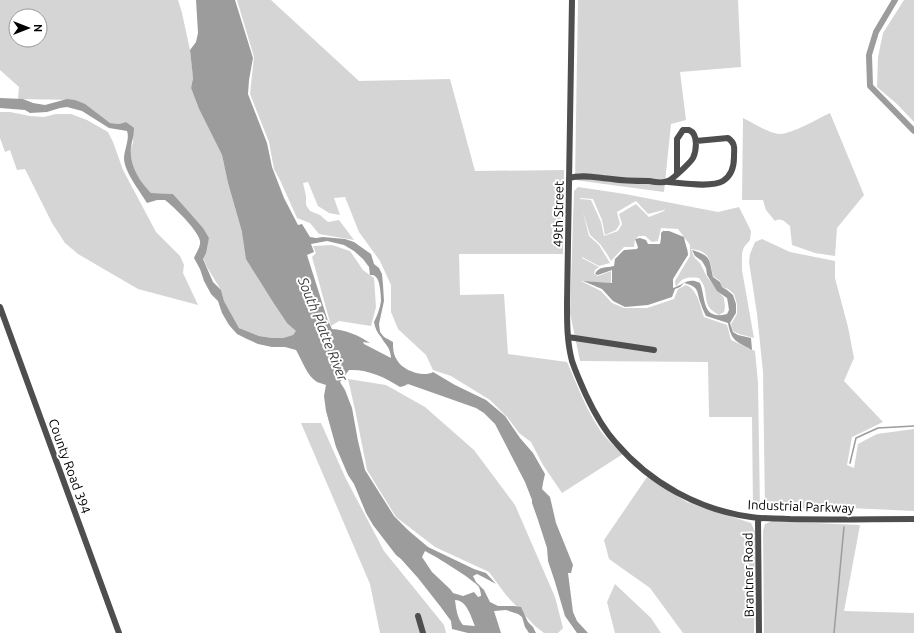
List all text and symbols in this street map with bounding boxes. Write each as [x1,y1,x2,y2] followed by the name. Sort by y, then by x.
[8,8,48,48] north arrow
[32,24,44,32] text: N
[550,181,566,247] street label: 49th Street
[295,274,351,384] water label: South Platte River
[46,417,94,515] street label: County Road 394
[748,497,854,515] street label: Industrial Parkway
[740,532,756,618] street label: Brantner Road

